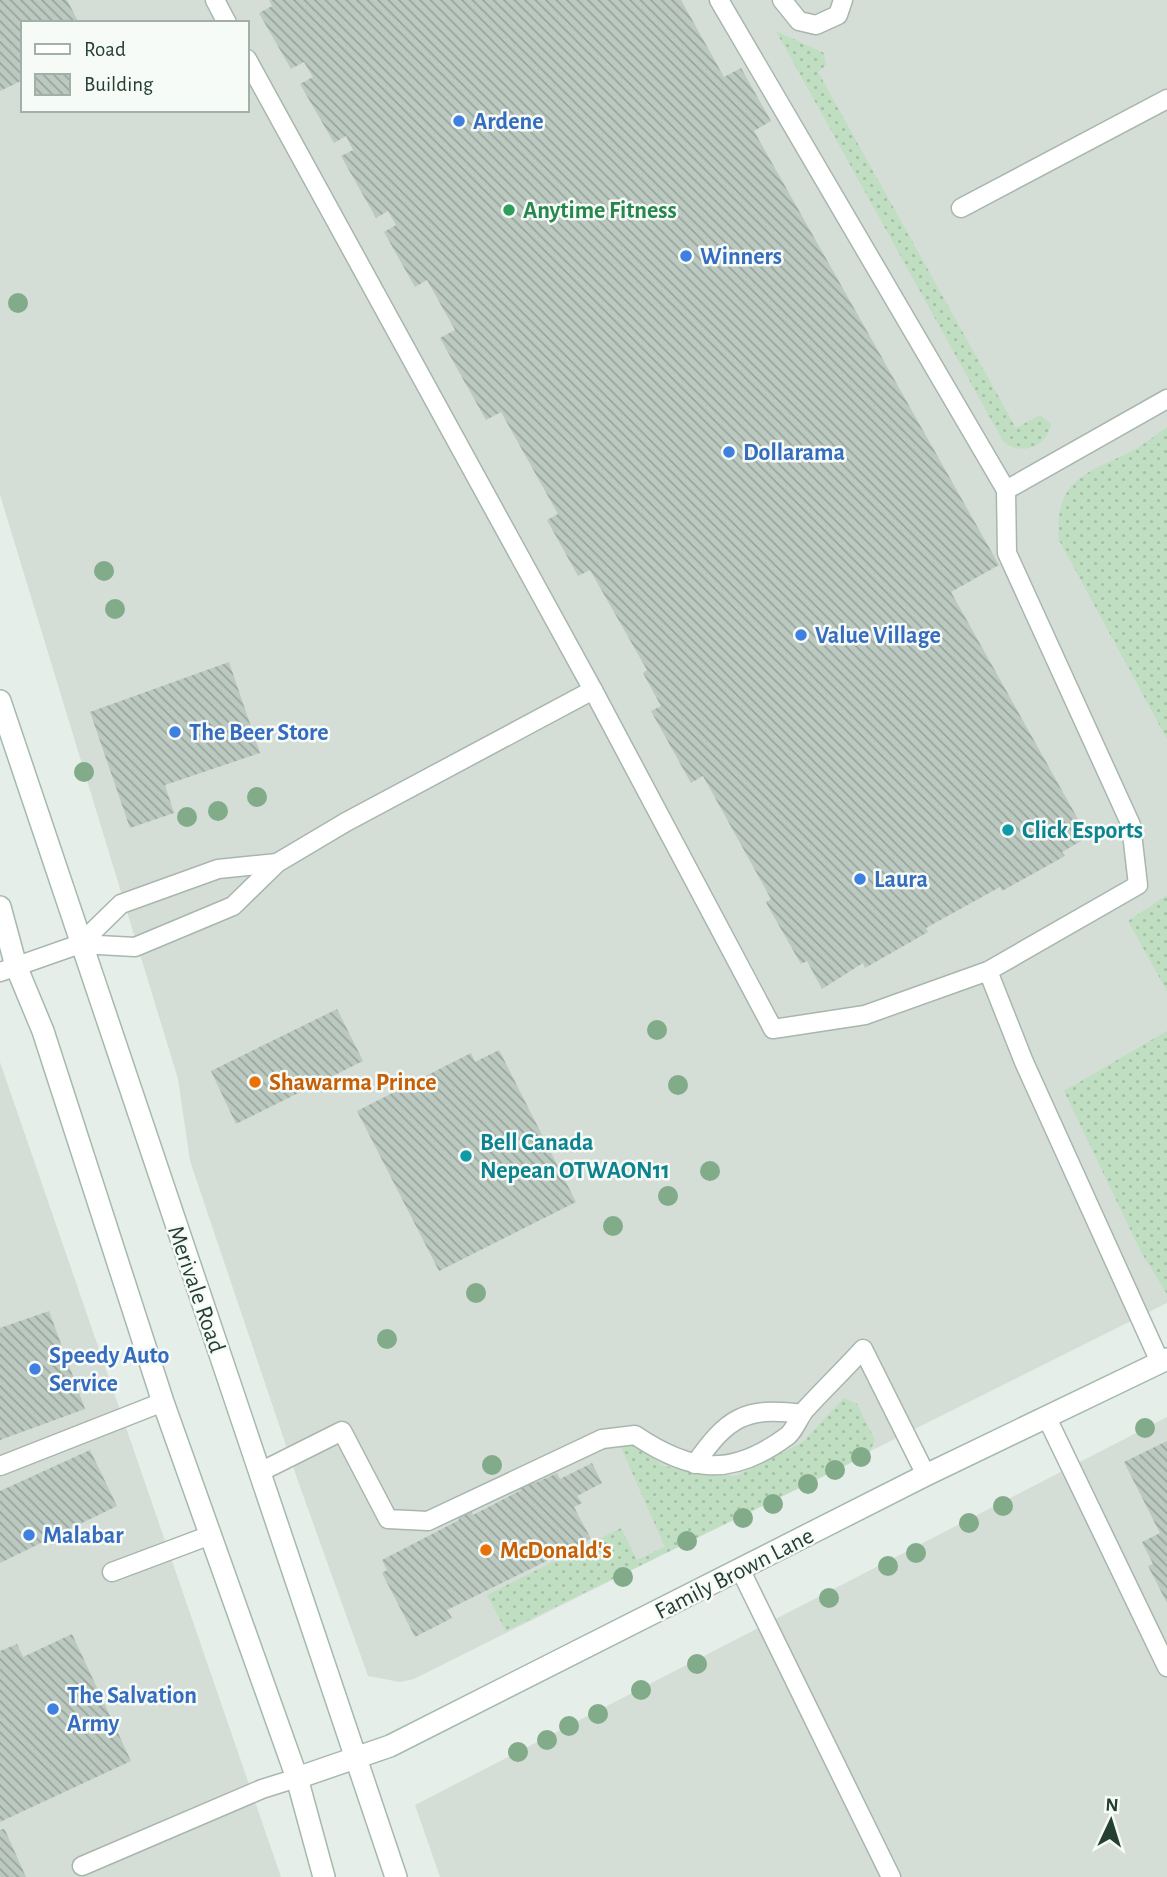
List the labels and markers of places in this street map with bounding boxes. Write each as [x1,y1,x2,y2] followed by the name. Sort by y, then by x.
[473,110,544,134] place label: Ardene
[451,113,467,129] marker: Ardene
[523,199,677,223] place label: Anytime Fitness
[501,202,517,218] marker: Anytime Fitness
[700,245,782,269] place label: Winners
[678,248,694,264] marker: Winners
[743,441,845,465] place label: Dollarama
[721,444,737,460] marker: Dollarama
[815,624,941,648] place label: Value Village
[793,627,809,643] marker: Value Village
[189,721,329,745] place label: The Beer Store
[167,724,183,740] marker: The Beer Store
[1022,819,1143,843] place label: Click Esports
[1000,822,1016,838] marker: Click Esports
[874,868,928,892] place label: Laura
[852,871,868,887] marker: Laura
[269,1071,437,1095] place label: Shawarma Prince
[247,1074,263,1090] marker: Shawarma Prince
[480,1131,670,1183] place label: Bell Canada Nepean OTWAON11
[458,1148,474,1164] marker: Bell Canada Nepean OTWAON11
[49,1344,169,1396] place label: Speedy Auto Service
[27,1361,43,1377] marker: Speedy Auto Service
[43,1524,124,1548] place label: Malabar
[21,1527,37,1543] marker: Malabar
[500,1539,612,1563] place label: McDonald's
[478,1542,494,1558] marker: McDonald's
[67,1684,197,1736] place label: The Salvation Army
[45,1701,61,1717] marker: The Salvation Army

